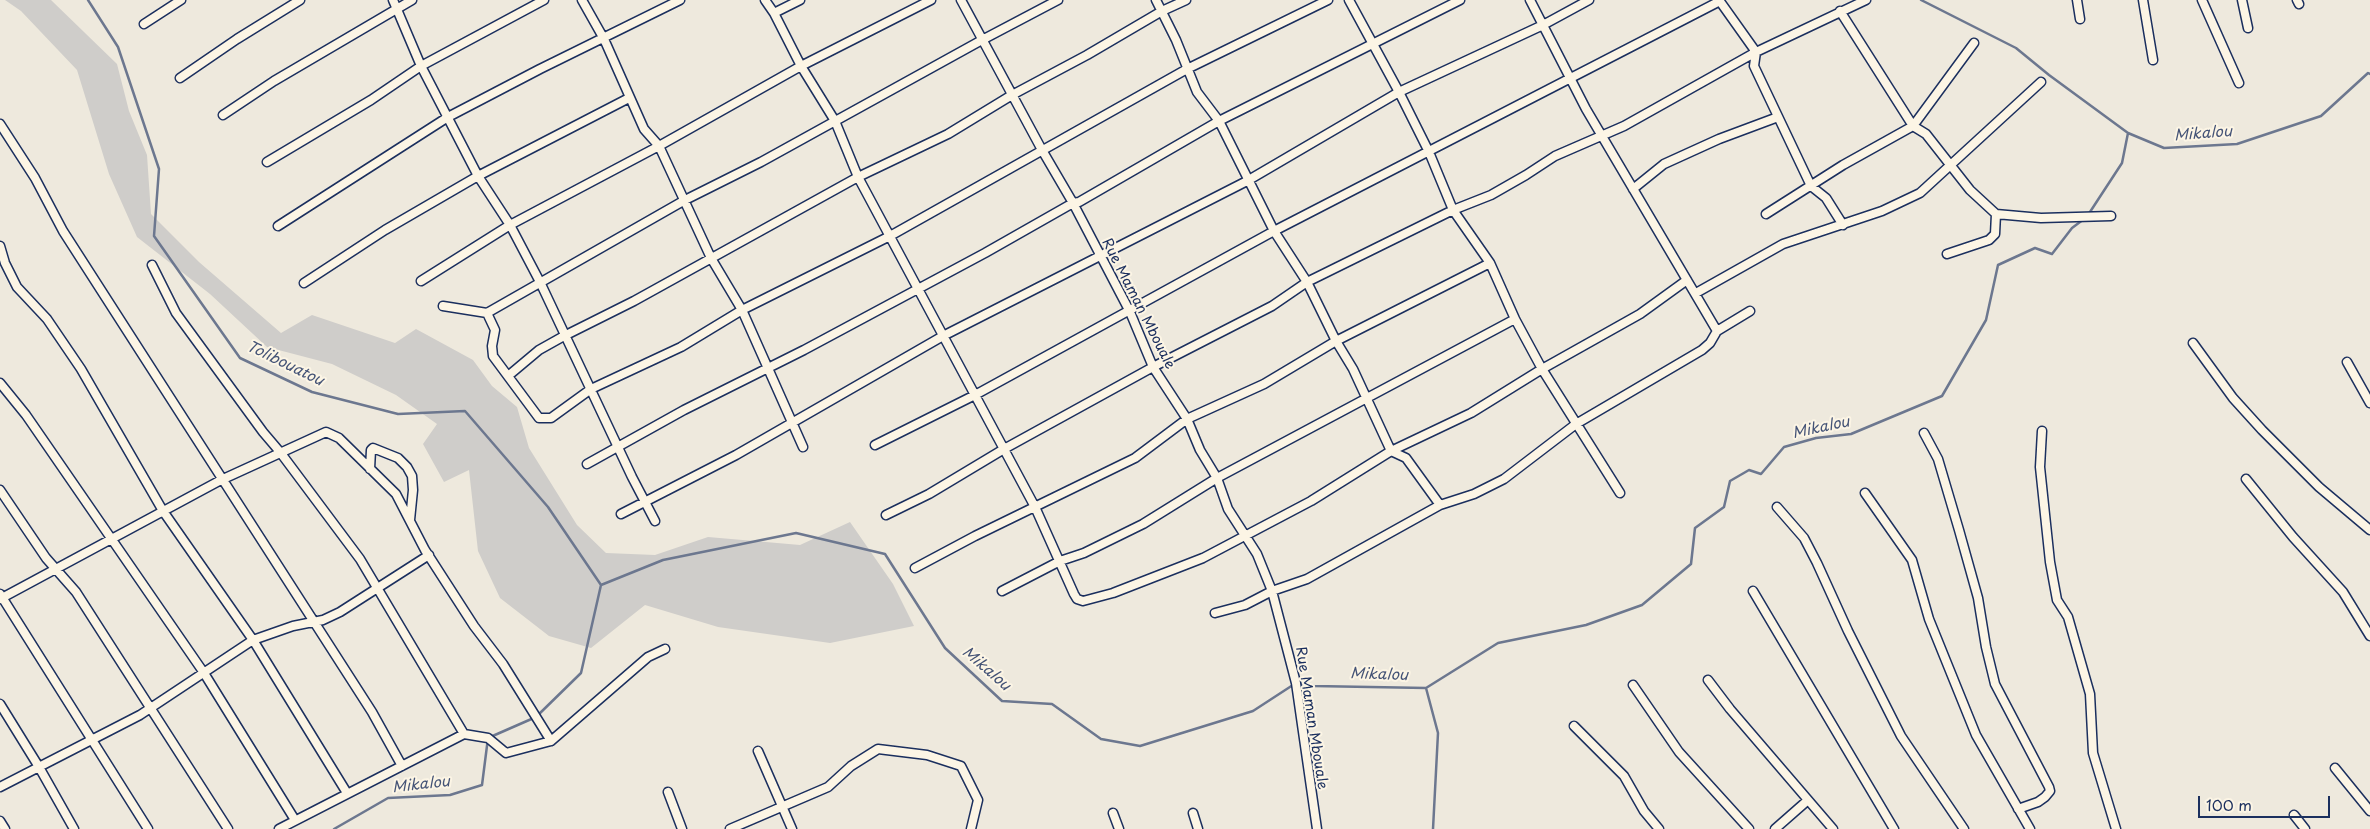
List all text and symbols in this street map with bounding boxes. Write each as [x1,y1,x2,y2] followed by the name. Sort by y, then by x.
[2174,123,2232,145] water label: Mikalou
[1098,236,1178,372] street label: Rue Maman Mbouale
[244,338,326,390] water label: Tolibouatou
[1791,413,1851,443] water label: Mikalou
[958,643,1014,695] water label: Mikalou
[1291,645,1331,791] street label: Rue Maman Mbouale
[1350,665,1408,685] water label: Mikalou
[391,773,451,797] water label: Mikalou
[2200,786,2332,818] scale bar
[2206,793,2252,816] text: 100 m

